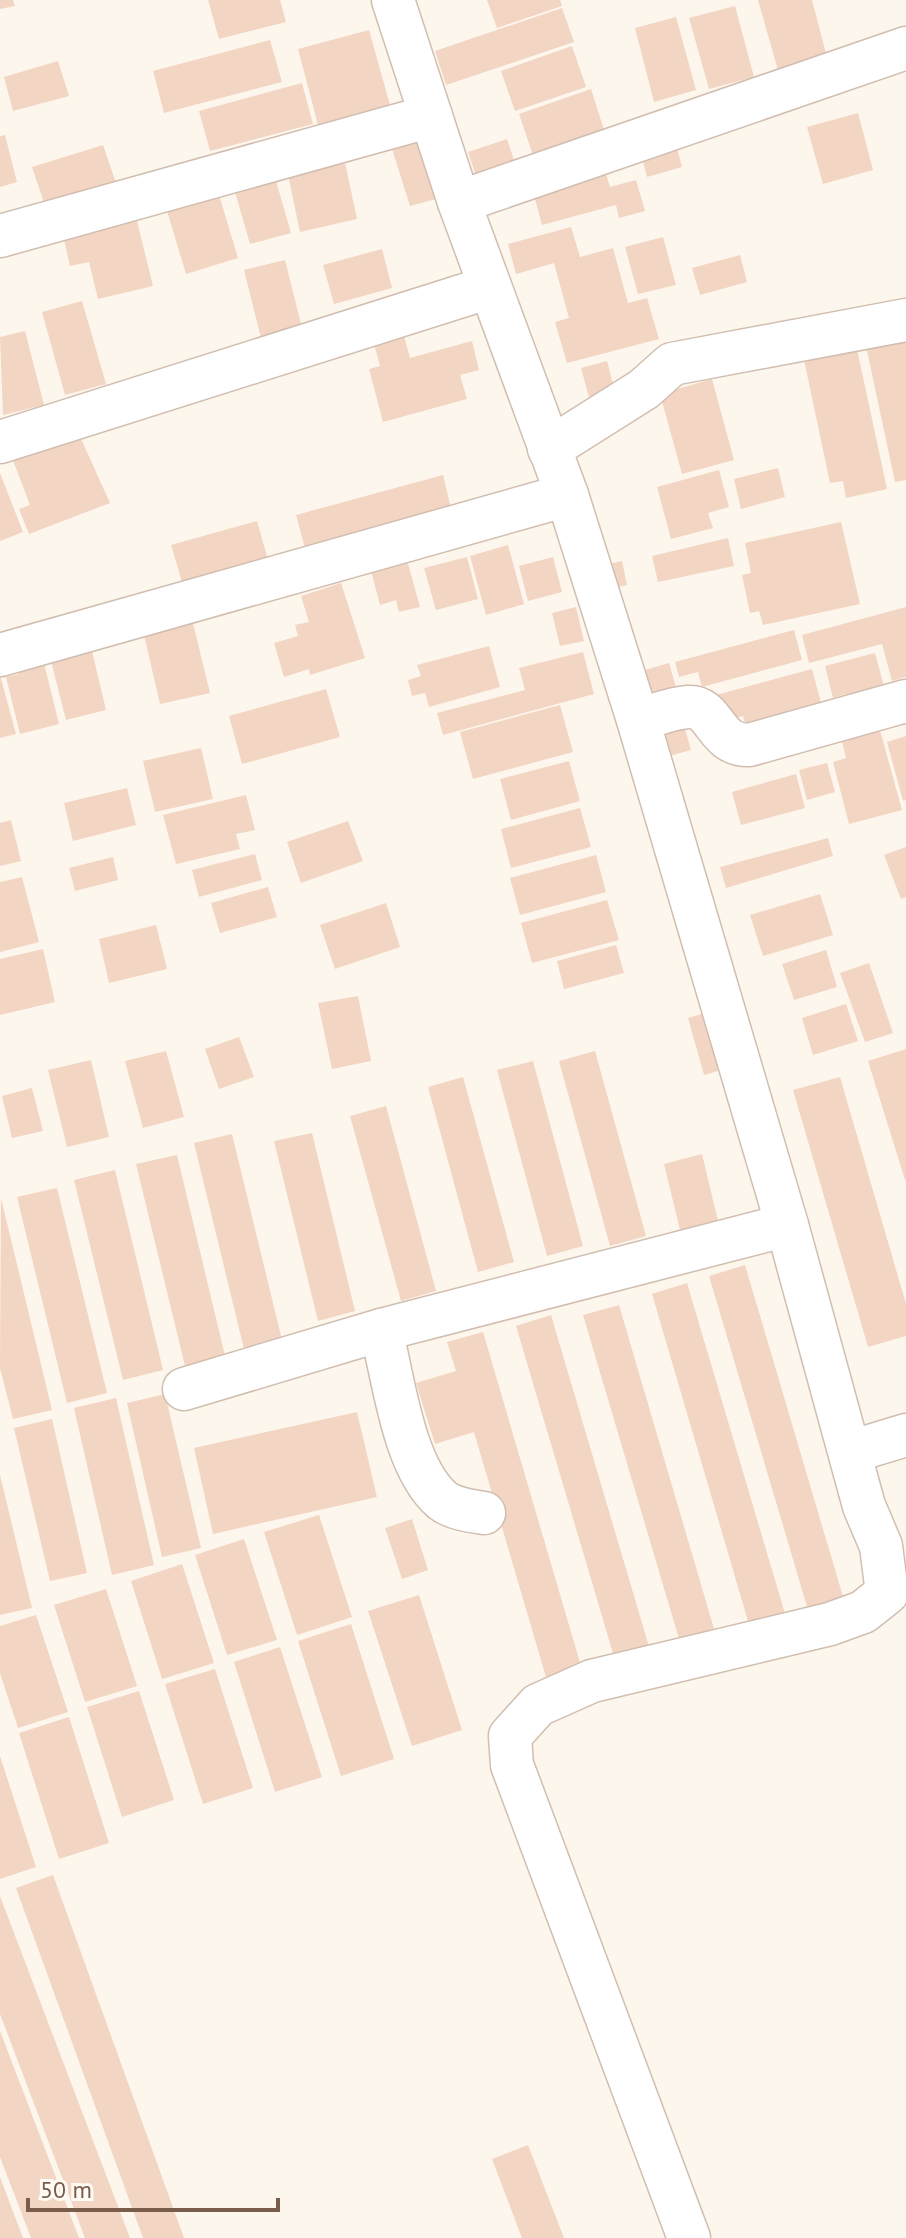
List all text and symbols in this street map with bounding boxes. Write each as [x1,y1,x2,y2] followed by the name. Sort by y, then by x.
[28,2162,278,2212] scale bar
[40,2174,92,2205] text: 50 m

